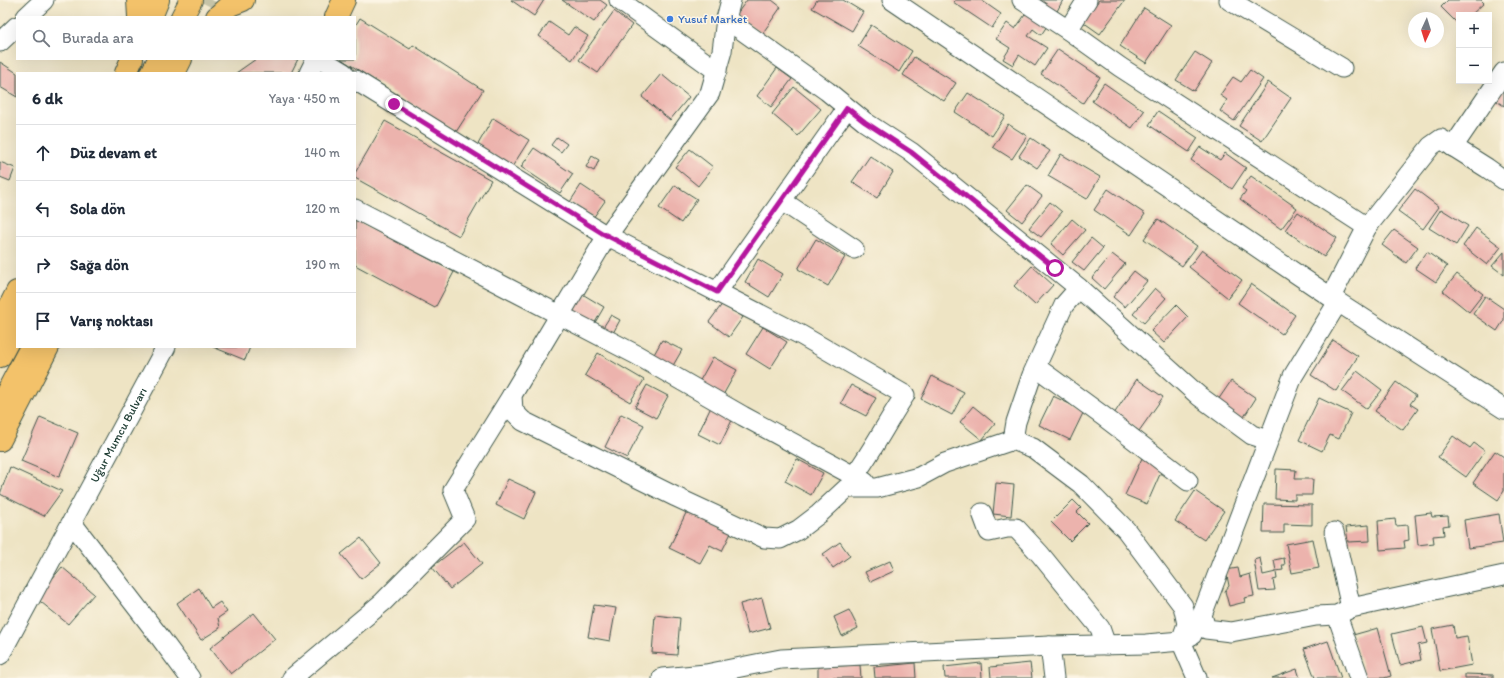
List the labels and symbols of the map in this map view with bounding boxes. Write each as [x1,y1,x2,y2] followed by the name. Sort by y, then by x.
[678,12,748,26] place label: Yusuf Market
[1408,12,1444,48] north arrow
[665,14,675,24] marker: Yusuf Market
[385,95,403,113] route end
[1046,259,1064,277] route start
[87,385,150,485] street label: Uğur Mumcu Bulvarı

